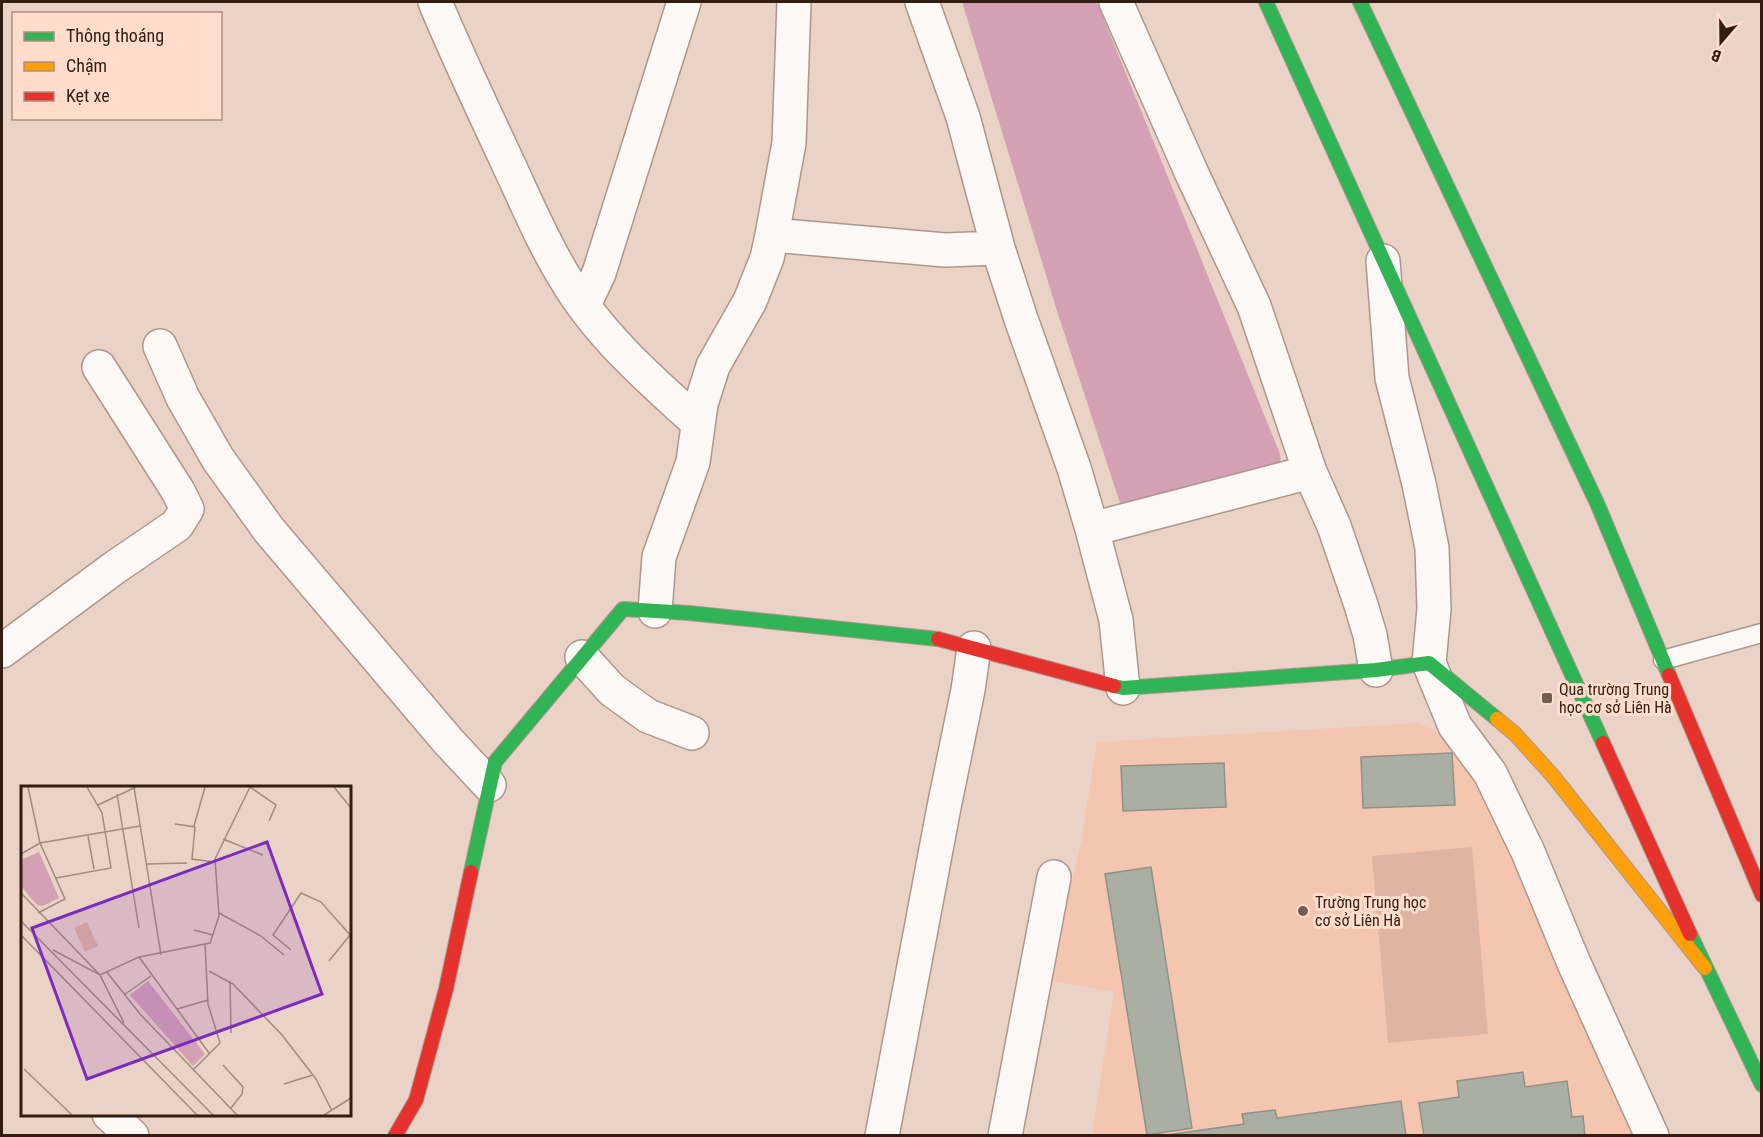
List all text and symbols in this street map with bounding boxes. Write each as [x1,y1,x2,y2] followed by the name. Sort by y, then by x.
[12,12,222,120] legend
[1691,12,1751,72] north arrow
[66,25,164,46] text: Thông thoáng
[1709,45,1724,66] text: B
[66,55,107,76] text: Chậm
[66,85,110,106] text: Kẹt xe
[1559,680,1672,717] place label: Qua trường Trung học cơ sở Liên Hà
[1540,691,1554,705] marker: Qua trường Trung học cơ sở Liên Hà
[21,786,351,1116] inset map
[1315,893,1426,930] place label: Trường Trung học cơ sở Liên Hà
[1296,904,1310,918] marker: Trường Trung học cơ sở Liên Hà

